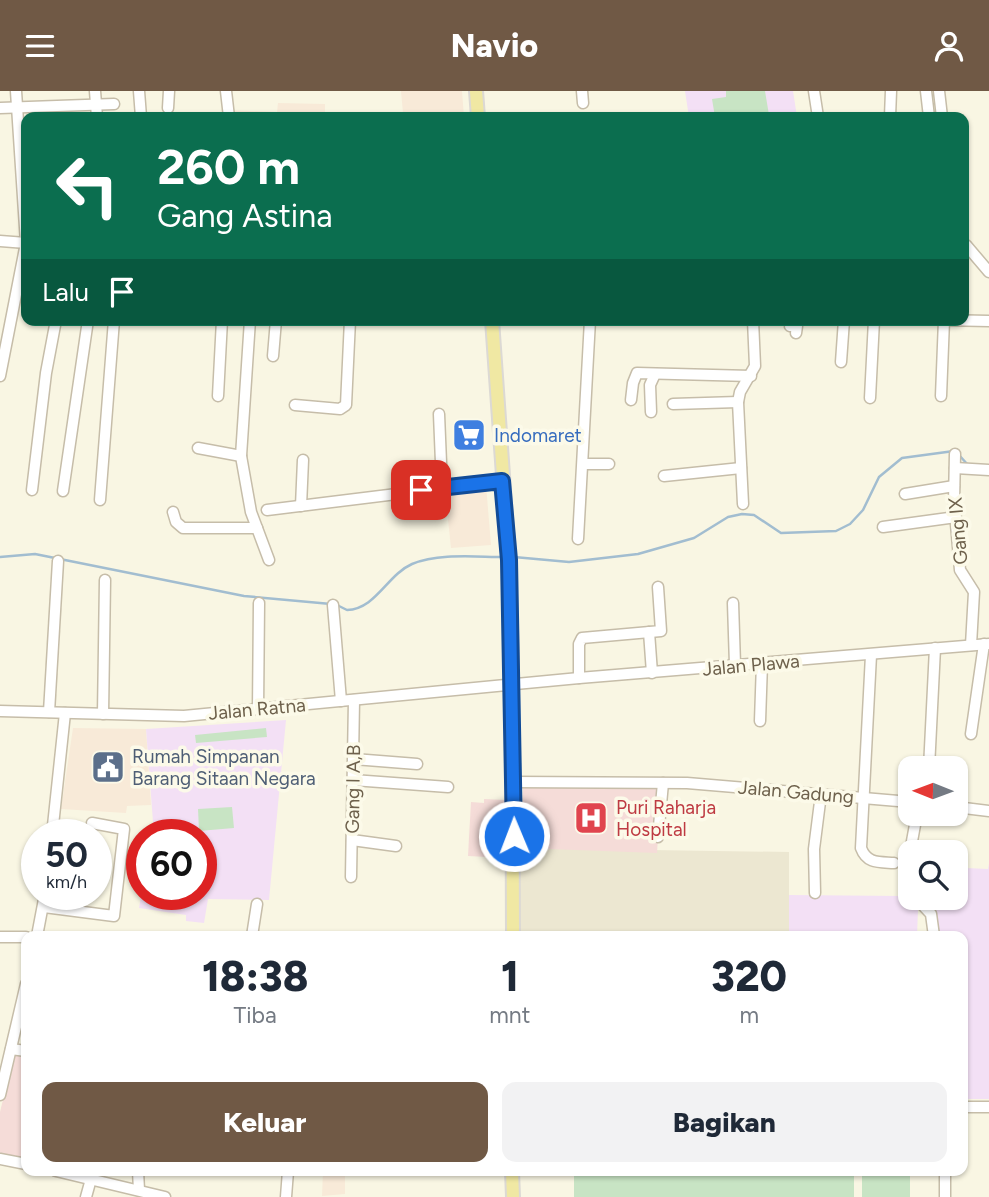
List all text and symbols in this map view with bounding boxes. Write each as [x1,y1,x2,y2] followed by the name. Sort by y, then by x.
[21,27,59,65] icon: menu
[451,27,538,65] text: Navio
[930,27,968,65] icon: person
[157,137,300,196] text: 260 m
[42,140,133,231] icon: left
[157,197,332,235] text: Gang Astina
[103,273,141,311] icon: arrive
[42,276,89,308] text: Lalu
[450,416,488,454] supermarket icon: Indomaret
[494,424,582,447] place label: Indomaret
[391,460,451,520] pin
[402,471,440,509] icon: arrive
[944,496,972,566] street label: Gang IX
[701,649,801,681] street label: Jalan Plawa
[207,693,307,725] street label: Jalan Ratna
[341,744,365,834] street label: Gang I A,B
[132,745,316,790] place label: Rumah Simpanan Barang Sitaan Negara
[89,748,127,786] public building icon: Rumah Simpanan Barang Sitaan Negara
[898,756,968,826] north arrow
[898,756,968,910] map controls
[737,775,855,809] street label: Jalan Gadung
[616,796,716,841] place label: Puri Raharja Hospital
[477,799,551,873] position arrow
[572,799,610,837] hospital icon: Puri Raharja Hospital
[126,819,217,910] speed limit sign: 60
[45,834,88,876] text: 50
[898,840,968,910] button: search
[46,871,87,893] text: km/h
[202,951,308,1002] text: 18:38
[501,951,519,1002] text: 1
[711,951,787,1002] text: 320
[234,1001,277,1029] text: Tiba
[489,1001,530,1029] text: mnt
[739,1001,759,1029] text: m
[42,1082,488,1162] button: Keluar
[502,1082,947,1162] button: Bagikan

